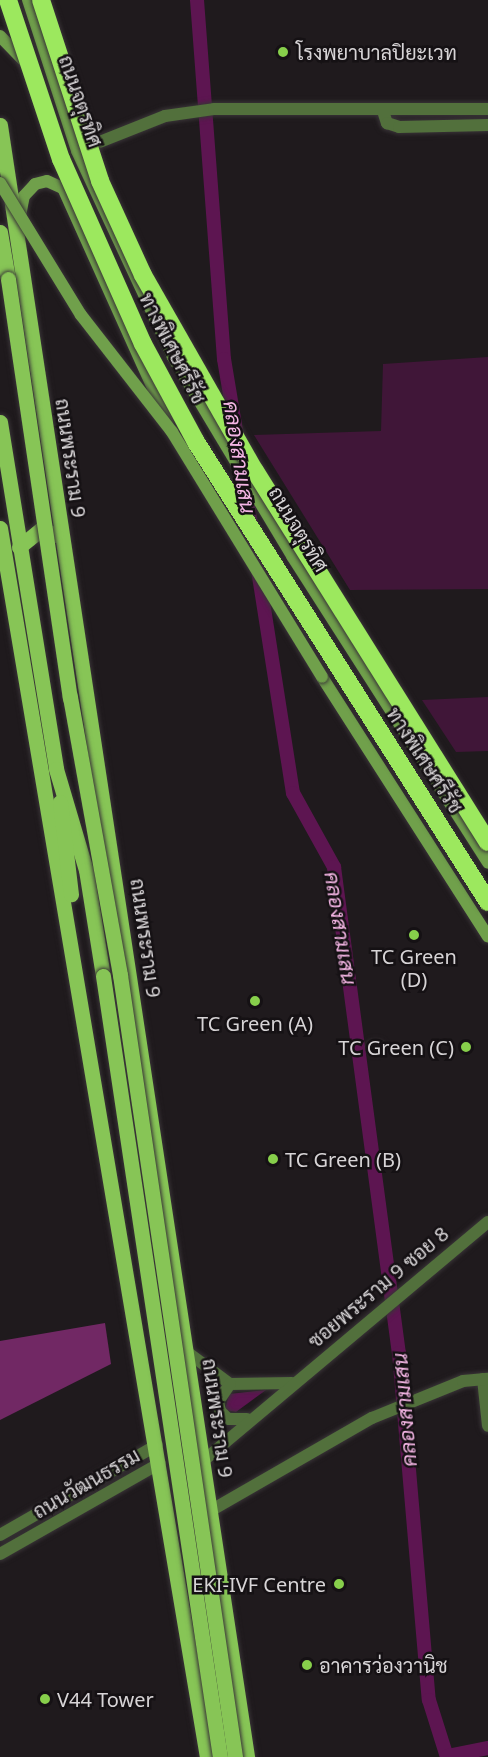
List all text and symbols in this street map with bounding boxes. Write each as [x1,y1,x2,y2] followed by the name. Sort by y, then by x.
[296,40,457,64] place label: โรงพยาบาลปิยะเวท
[274,43,292,61] marker: โรงพยาบาลปิยะเวท
[54,52,108,150] street label: ถนนจตุรทิศ
[135,288,211,408] street label: ทางพิเศษศรีรัช
[51,397,91,519] street label: ถนนพระราม 9
[219,399,261,515] water label: คลองสามเสน
[264,482,334,576] street label: ถนนจตุรทิศ
[382,702,468,818] street label: ทางพิเศษศรีรัช
[320,870,362,986] water label: คลองสามเสน
[126,877,166,999] street label: ถนนพระราม 9
[407,928,421,942] marker: TC Green (D)
[371,945,457,992] place label: TC Green (D)
[248,994,262,1008] marker: TC Green (A)
[197,1011,313,1035] place label: TC Green (A)
[338,1035,454,1059] place label: TC Green (C)
[459,1040,473,1054] marker: TC Green (C)
[285,1147,401,1171] place label: TC Green (B)
[266,1152,280,1166] marker: TC Green (B)
[303,1221,453,1353] street label: ซอยพระราม 9 ซอย 8
[386,1352,422,1468] water label: คลองสามเสน
[198,1357,238,1479] street label: ถนนพระราม 9
[28,1443,144,1523] street label: ถนนวัฒนธรรม
[192,1572,326,1596] place label: EKI-IVF Centre
[330,1575,348,1593] marker: EKI-IVF Centre
[319,1653,448,1677] place label: อาคารว่องวานิช
[300,1658,314,1672] marker: อาคารว่องวานิช
[57,1687,154,1711] place label: V44 Tower
[38,1692,52,1706] marker: V44 Tower

